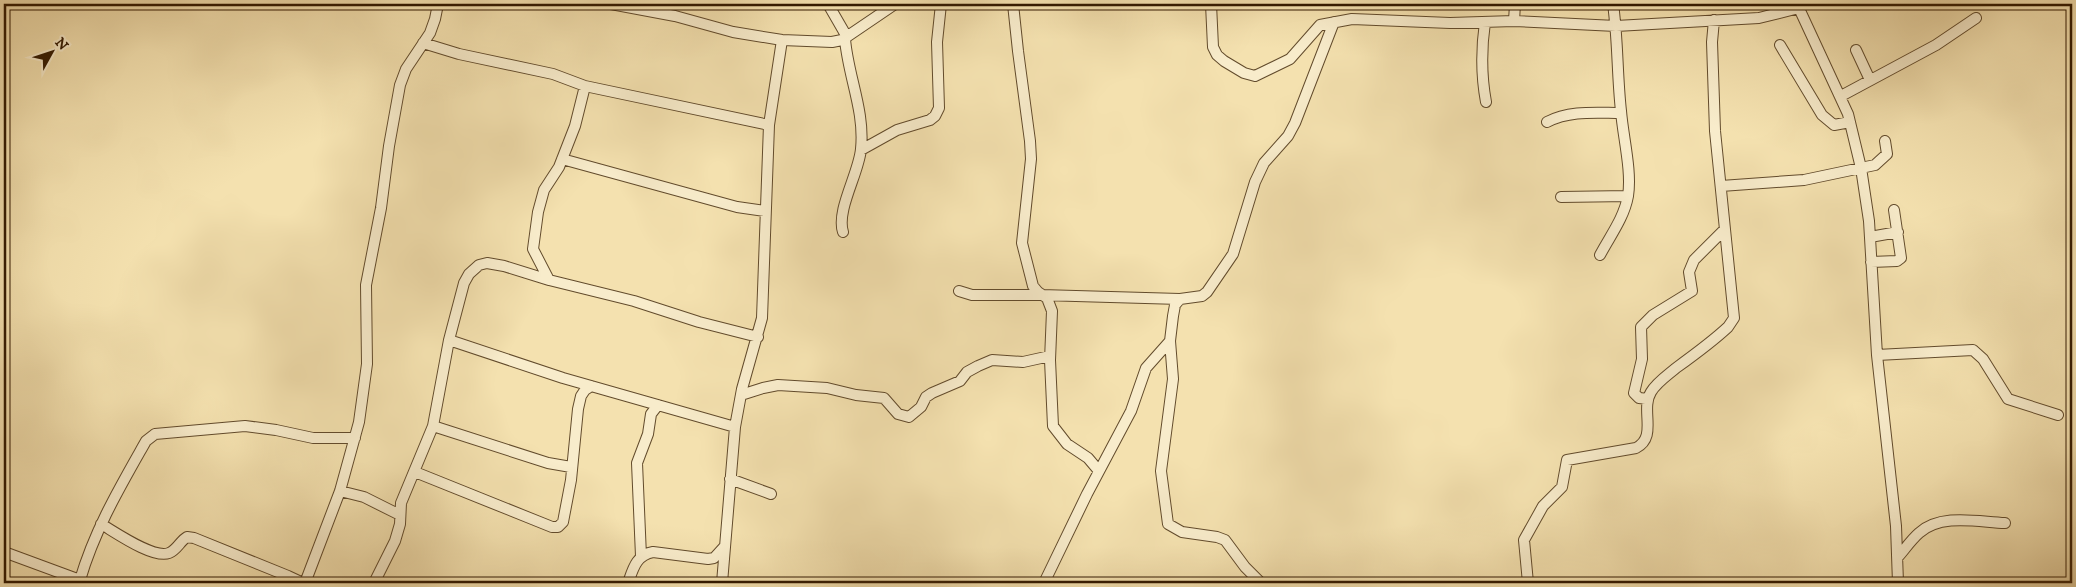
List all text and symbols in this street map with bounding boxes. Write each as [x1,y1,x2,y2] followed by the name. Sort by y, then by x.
[28,28,78,78] north arrow
[51,34,72,55] text: N

